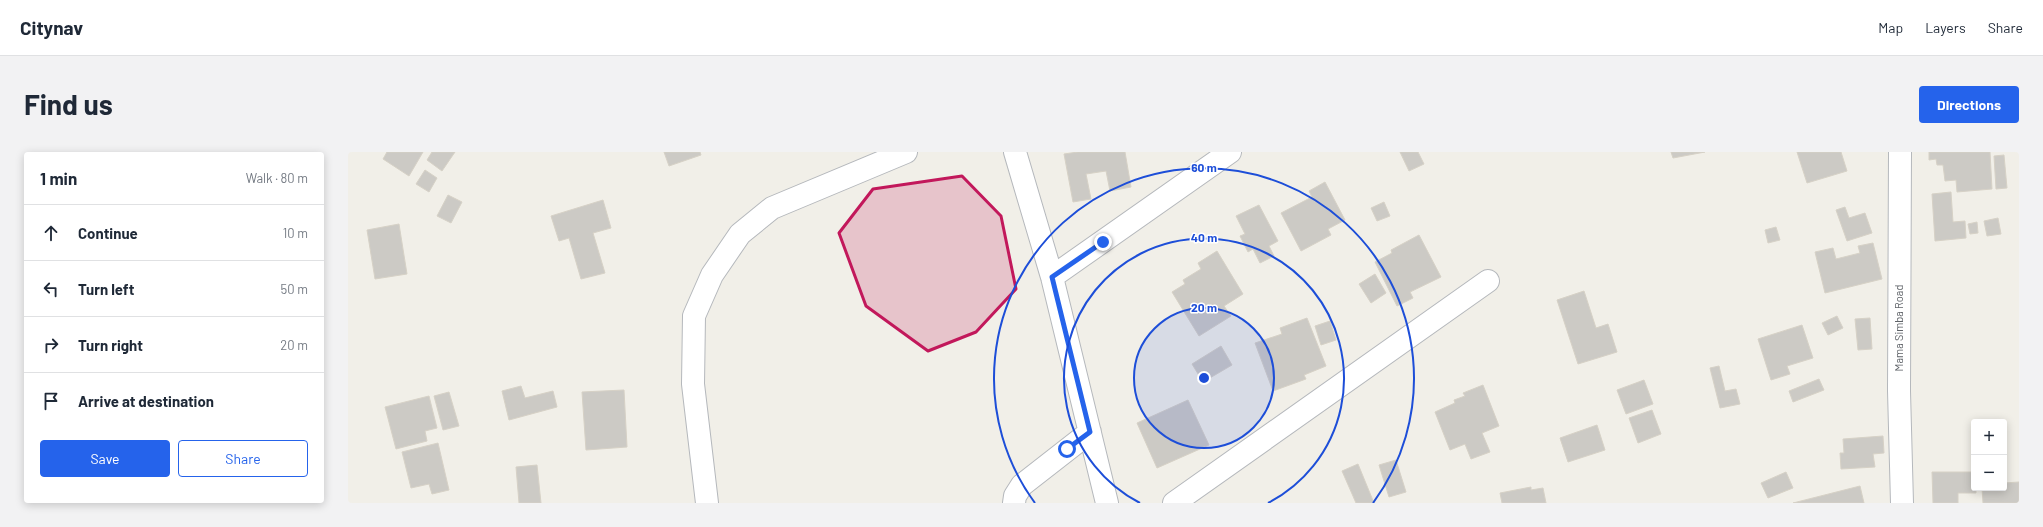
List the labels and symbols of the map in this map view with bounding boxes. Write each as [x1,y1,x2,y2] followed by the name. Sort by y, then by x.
[1191,160,1217,174] text: 60 m
[1191,230,1217,244] text: 40 m
[1094,233,1112,251] route end
[1892,285,1905,371] street label: Mama Simba Road
[1191,300,1217,314] text: 20 m
[1197,371,1211,385] centre of rings
[1058,440,1076,458] route start

